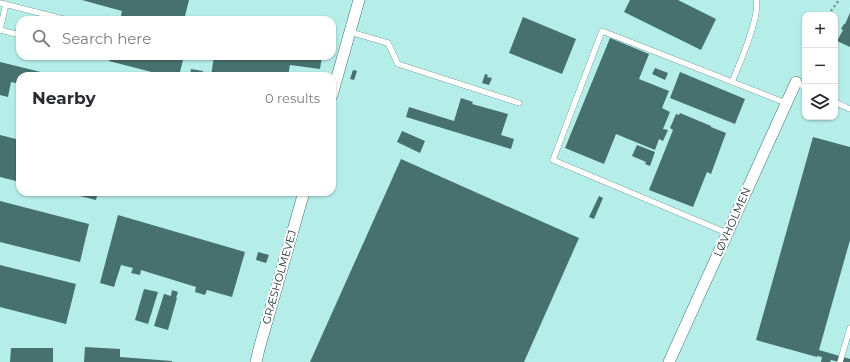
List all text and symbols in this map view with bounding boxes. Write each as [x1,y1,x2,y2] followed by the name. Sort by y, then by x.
[802,12,838,120] map controls
[802,12,838,48] button: +
[16,16,336,60] search box
[30,27,52,49] icon: search
[62,29,151,48] text: Search here
[802,48,838,84] button: −
[802,84,838,120] button: layers
[32,88,96,108] text: Nearby
[265,90,320,106] text: 0 results
[710,185,754,259] street label: LØVHOLMEN
[259,228,299,326] street label: GRÆSHOLMEVEJ

